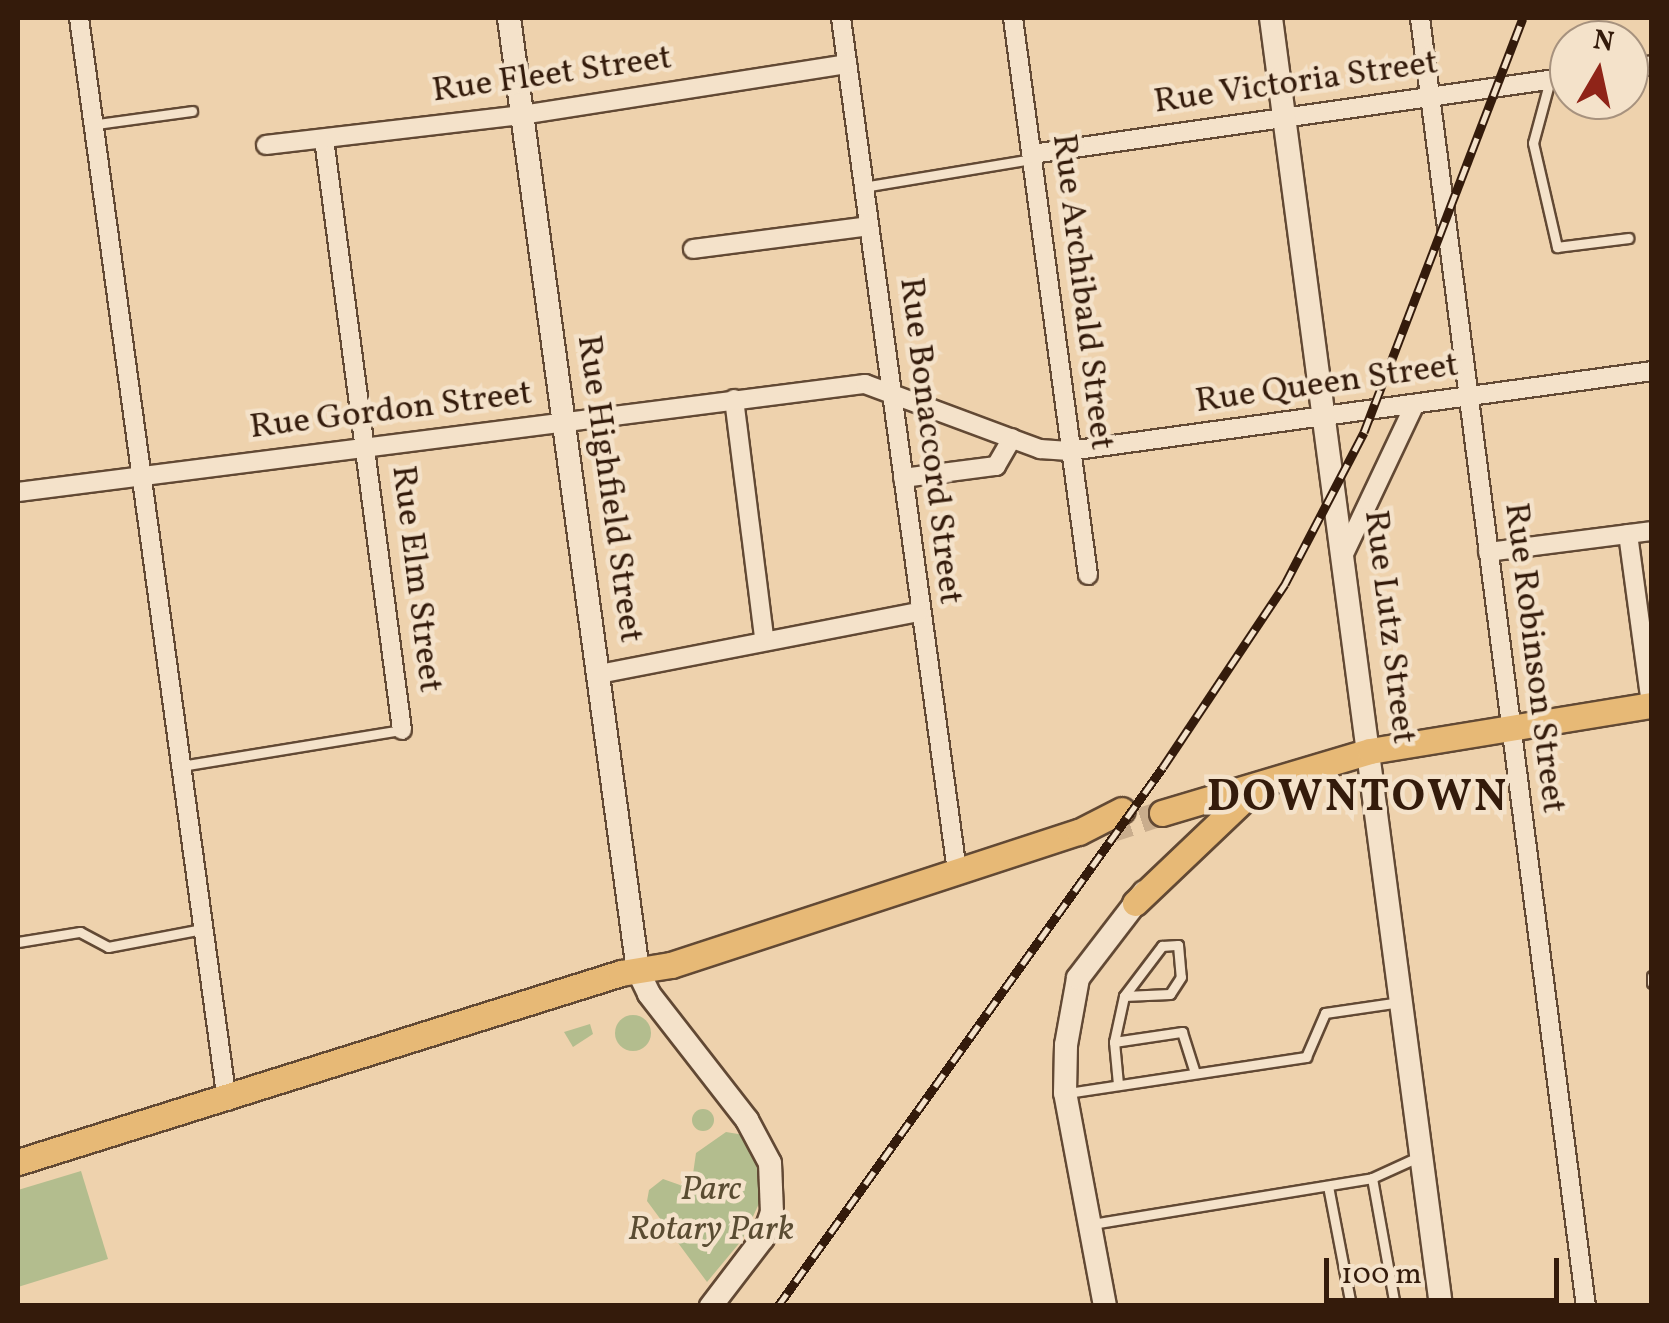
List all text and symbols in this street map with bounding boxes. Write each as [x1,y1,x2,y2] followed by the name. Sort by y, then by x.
[1549,20,1649,120] north arrow
[1590,21,1617,63] text: N
[429,37,675,113] street label: Rue Fleet Street
[1151,42,1441,124] street label: Rue Victoria Street
[1042,131,1122,453] street label: Rue Archibald Street
[889,275,971,607] street label: Rue Bonaccord Street
[567,332,651,646] street label: Rue Highfield Street
[1193,345,1461,423] street label: Rue Queen Street
[247,373,535,449] street label: Rue Gordon Street
[381,463,451,695] street label: Rue Elm Street
[1494,500,1574,816] street label: Rue Robinson Street
[1354,508,1424,746] street label: Rue Lutz Street
[1207,772,1509,826] district label: DOWNTOWN
[628,1169,794,1251] park label: Parc Rotary Park
[1329,1238,1564,1300] scale bar
[1341,1254,1422,1296] text: 100 m

